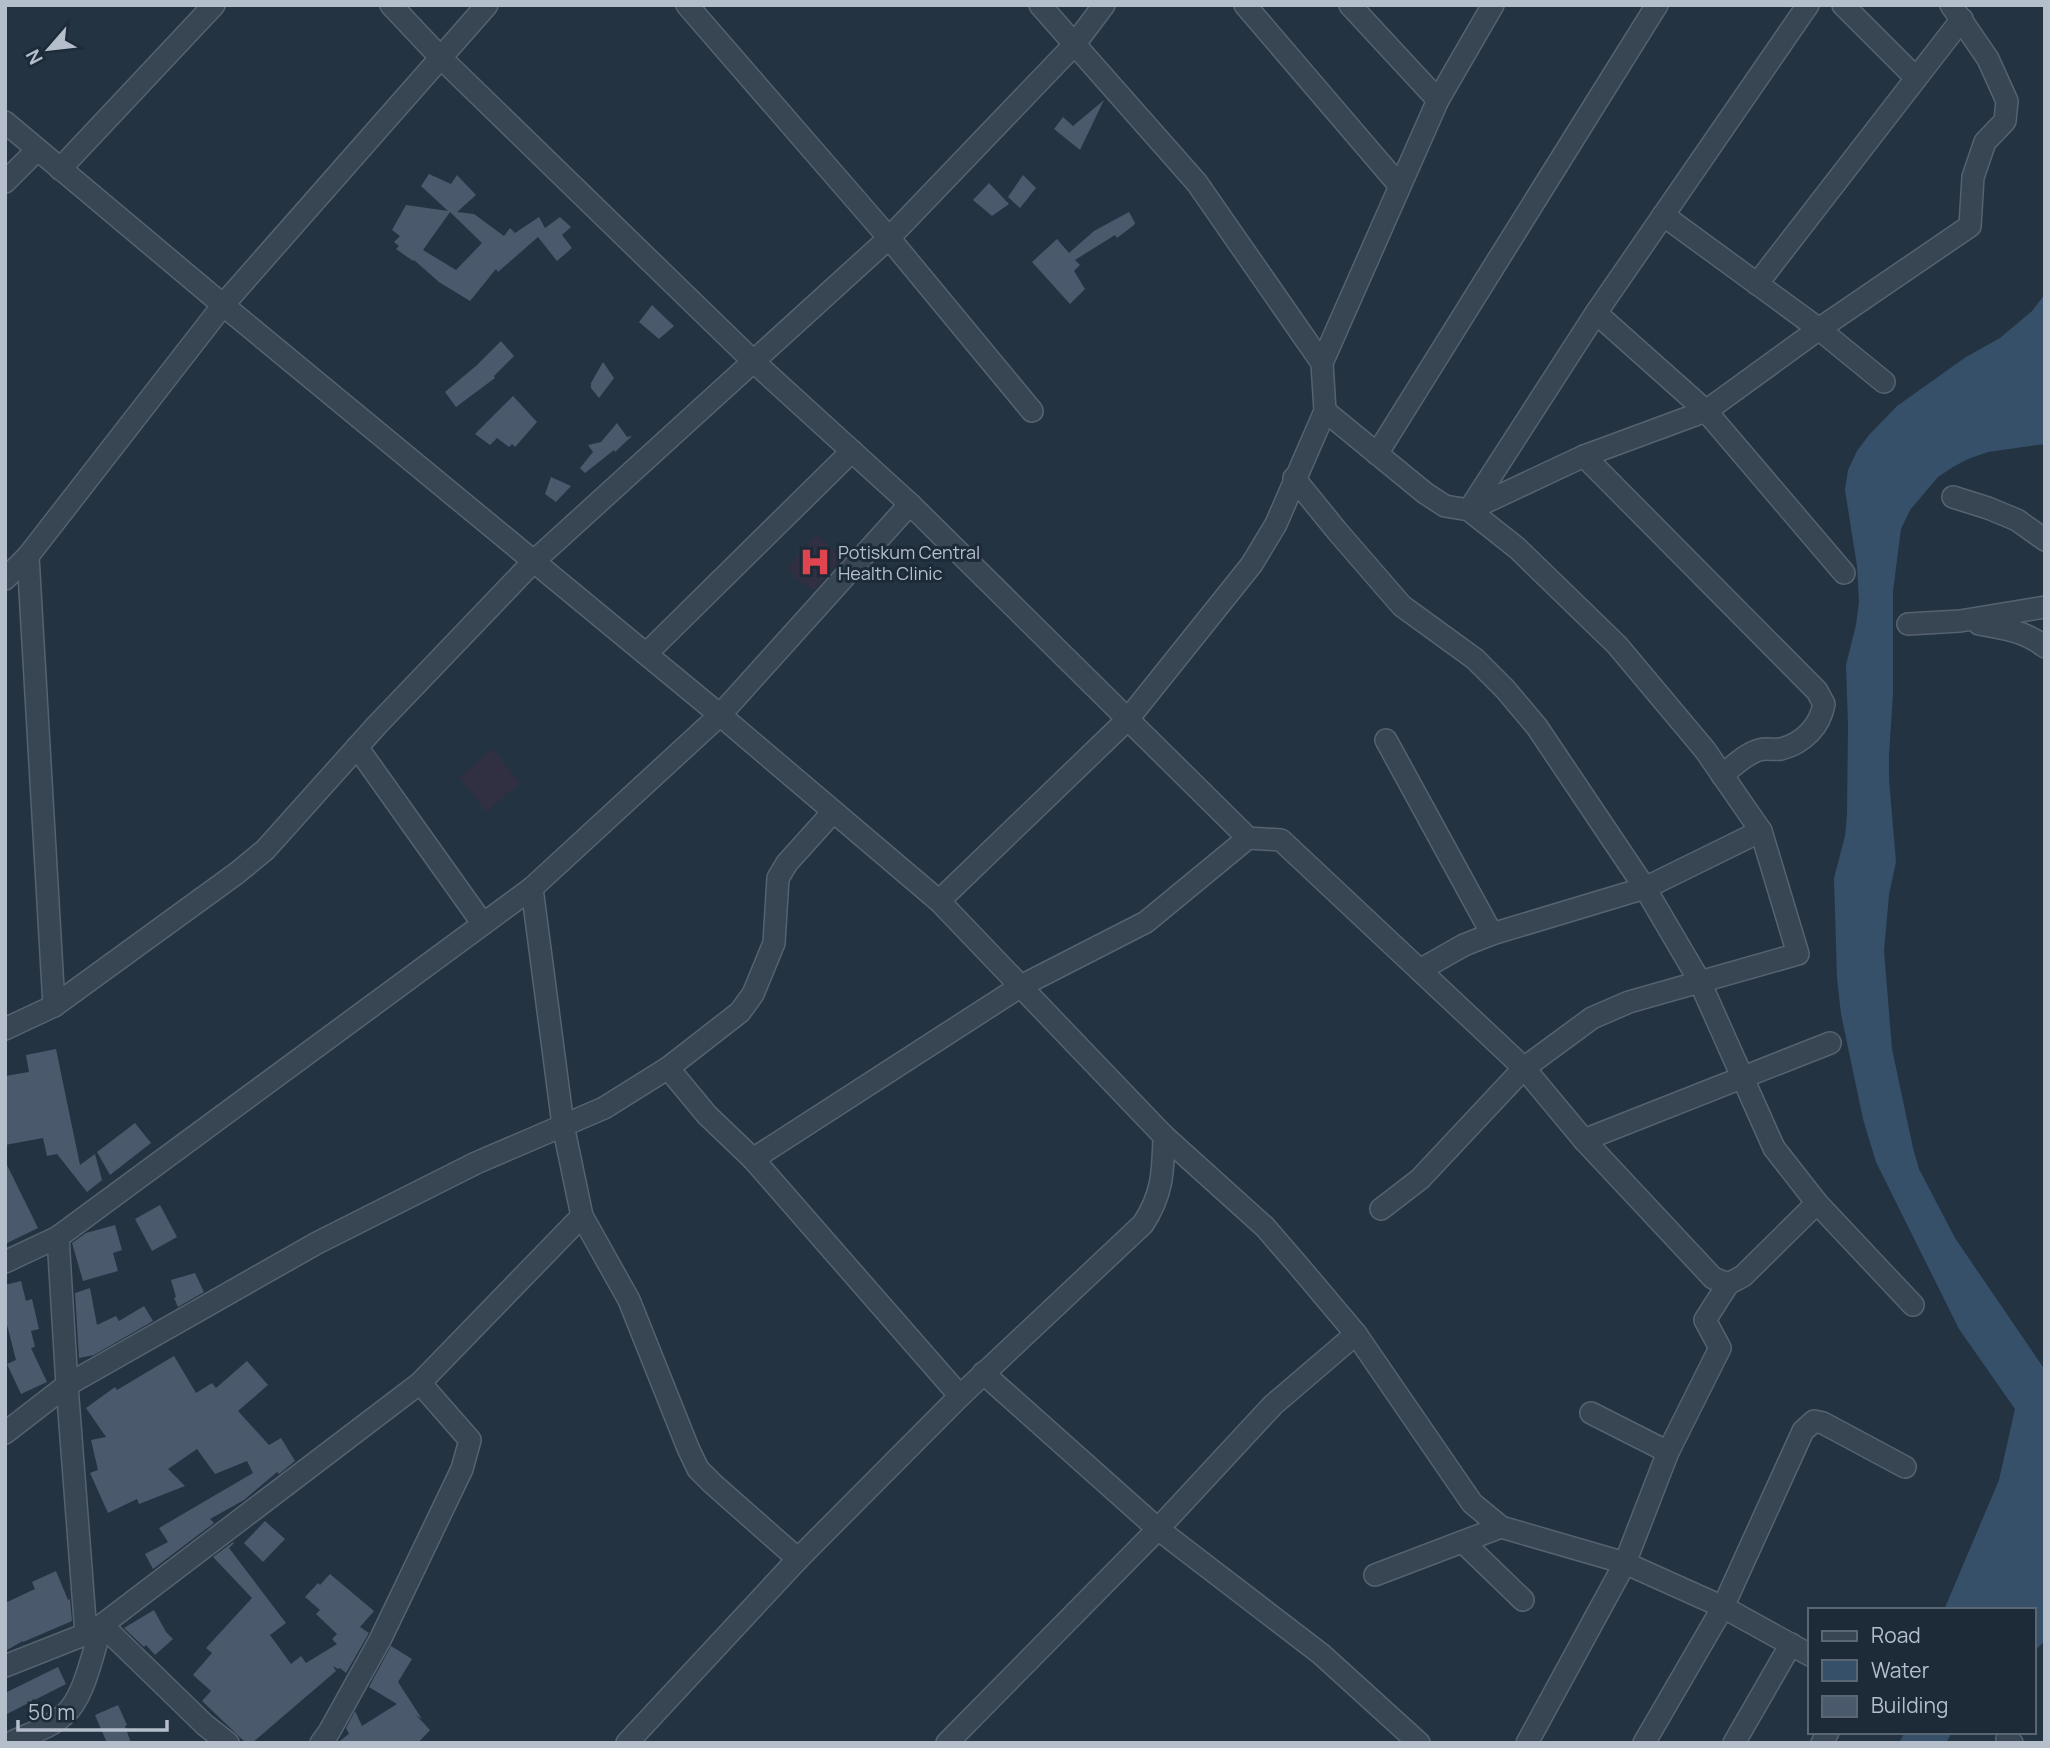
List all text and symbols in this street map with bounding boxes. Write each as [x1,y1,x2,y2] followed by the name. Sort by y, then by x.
[14,14,84,84] north arrow
[19,45,49,69] text: N
[838,540,980,585] place label: Potiskum Central Health Clinic
[798,545,832,579] hospital icon: Potiskum Central Health Clinic
[1808,1608,2036,1734] legend
[1871,1621,1921,1649] text: Road
[1871,1656,1930,1684] text: Water
[18,1688,166,1732] scale bar
[1871,1691,1948,1719] text: Building
[28,1698,75,1726] text: 50 m

